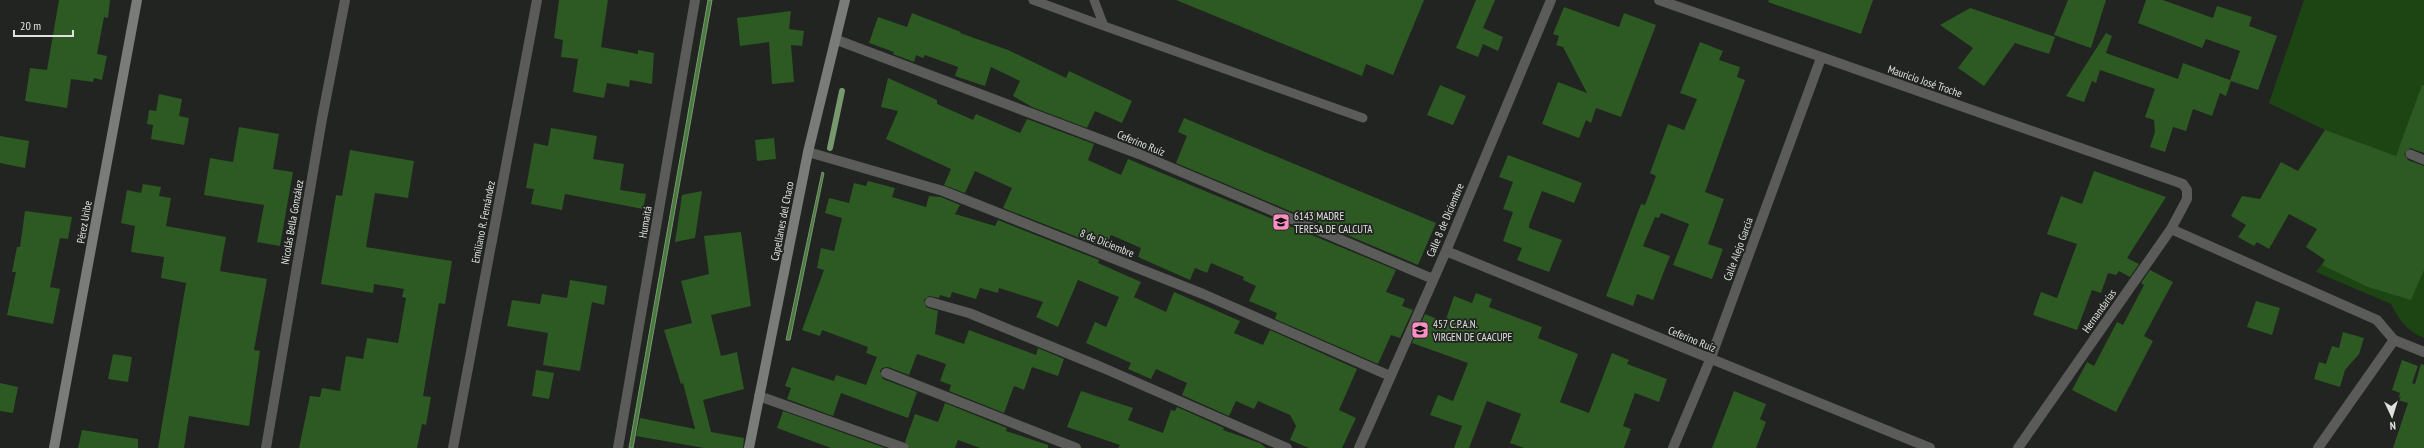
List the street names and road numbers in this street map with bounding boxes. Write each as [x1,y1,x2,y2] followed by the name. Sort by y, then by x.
[1886,62,1964,100] street label: Mauricio José Troche
[1115,127,1167,159] street label: Ceferino Ruíz
[278,179,306,265] street label: Nicolás Bella González
[468,180,498,264] street label: Emiliano R. Fernández
[767,180,797,262] street label: Capellanes del Chaco
[1423,181,1467,259] street label: Calle 8 de Diciembre
[73,199,95,244] street label: Pérez Uribe
[635,205,655,239] street label: Humaitá
[1720,215,1756,283] street label: Calle Alejo Garcia
[1078,226,1137,260] street label: 8 de Diciembre
[2079,286,2119,336] street label: Hernandarías
[1666,323,1718,355] street label: Ceferino Ruíz

